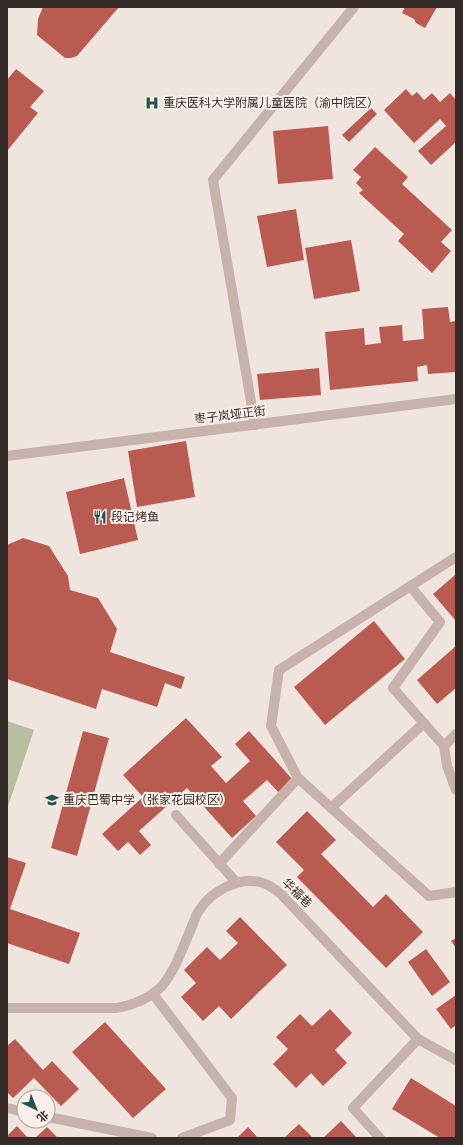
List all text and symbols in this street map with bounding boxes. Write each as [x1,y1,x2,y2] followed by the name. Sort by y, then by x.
[144,95,160,111] hospital icon: 重庆医科大学附属儿童医院（渝中院区）
[163,96,379,110] place label: 重庆医科大学附属儿童医院（渝中院区）
[193,404,267,426] street label: 枣子岚垭正街
[92,509,108,525] restaurant icon: 段记烤鱼
[111,510,159,524] place label: 段记烤鱼
[44,792,60,808] school or university icon: 重庆巴蜀中学（张家花园校区）
[63,793,231,807] place label: 重庆巴蜀中学（张家花园校区）
[279,875,315,911] street label: 华福巷
[16,1089,56,1129] north arrow
[34,1107,51,1124] text: 北

